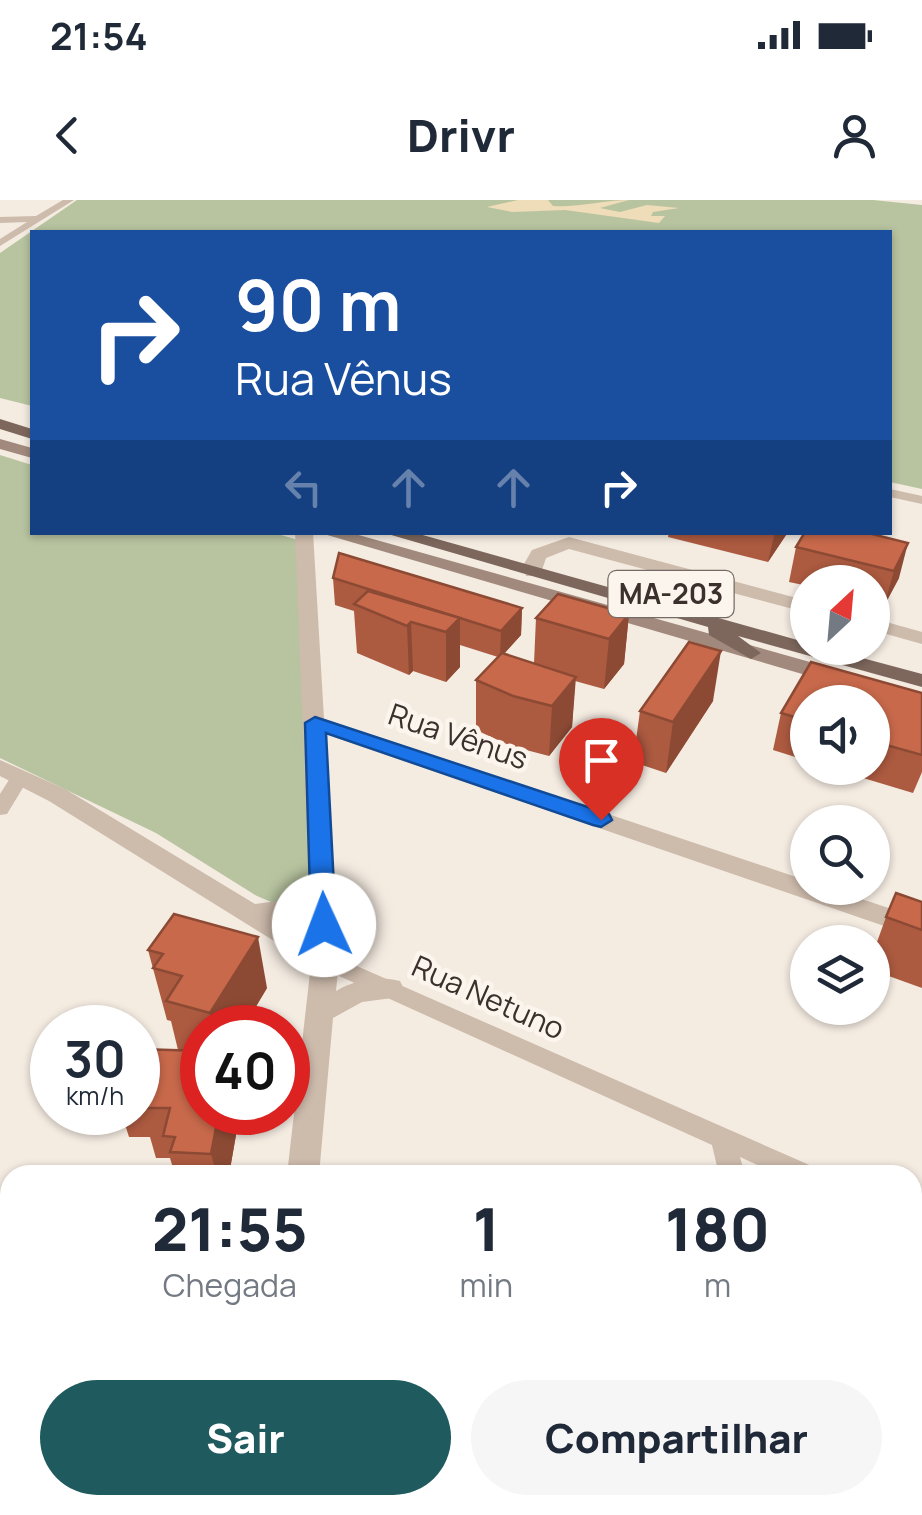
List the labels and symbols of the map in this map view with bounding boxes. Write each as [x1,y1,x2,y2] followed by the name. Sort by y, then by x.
[790,565,890,665] north arrow
[608,571,734,617] road number: MA-203
[383,693,534,779] street label: Rua Vênus
[559,718,644,821] pin
[272,873,376,977] position arrow
[406,945,571,1048] street label: Rua Netuno
[180,1005,310,1135] speed limit sign: 40

